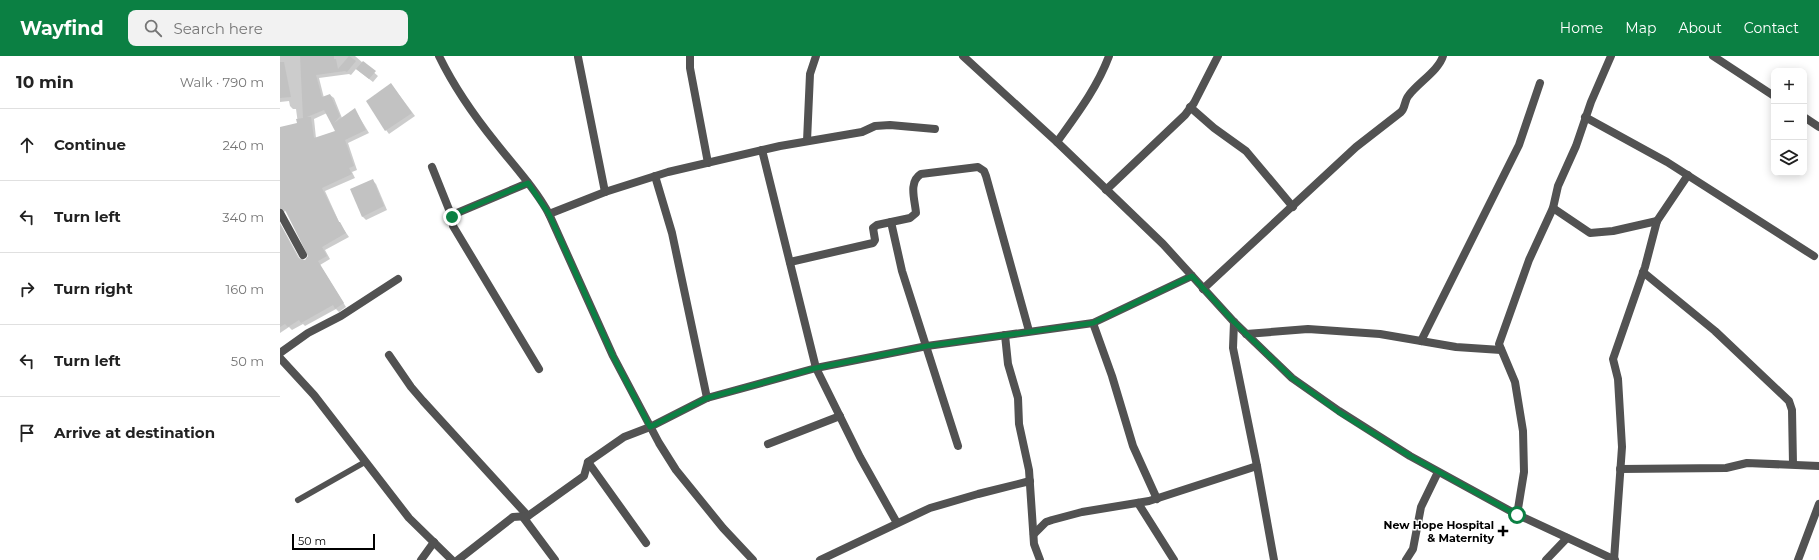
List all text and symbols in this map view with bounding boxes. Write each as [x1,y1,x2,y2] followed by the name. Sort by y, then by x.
[128,10,408,46] search box
[20,17,104,40] text: Wayfind
[142,17,164,39] icon: search
[174,19,263,38] text: Search here
[1560,19,1603,37] text: Home
[1625,19,1656,37] text: Map
[1678,19,1722,37] text: About
[1744,19,1799,37] text: Contact
[1771,68,1807,176] map controls
[1771,68,1807,104] button: +
[16,72,74,92] text: 10 min
[180,74,264,90] text: Walk · 790 m
[1771,104,1807,140] button: −
[16,134,38,156] icon: ahead
[54,135,126,154] text: Continue
[223,137,264,153] text: 240 m
[1771,140,1807,176] button: layers
[16,206,38,228] icon: left
[54,207,121,226] text: Turn left
[443,208,461,226] route end
[222,209,264,225] text: 340 m
[16,278,38,300] icon: right
[54,279,133,298] text: Turn right
[226,281,264,297] text: 160 m
[16,350,38,372] icon: left
[54,351,121,370] text: Turn left
[231,353,264,369] text: 50 m
[16,422,38,444] icon: arrive
[54,423,215,442] text: Arrive at destination
[1508,506,1526,524] route start
[1384,518,1494,545] place label: New Hope Hospital & Maternity
[1497,525,1509,537] marker: New Hope Hospital & Maternity
[292,532,375,551] scale bar
[298,534,326,548] text: 50 m

